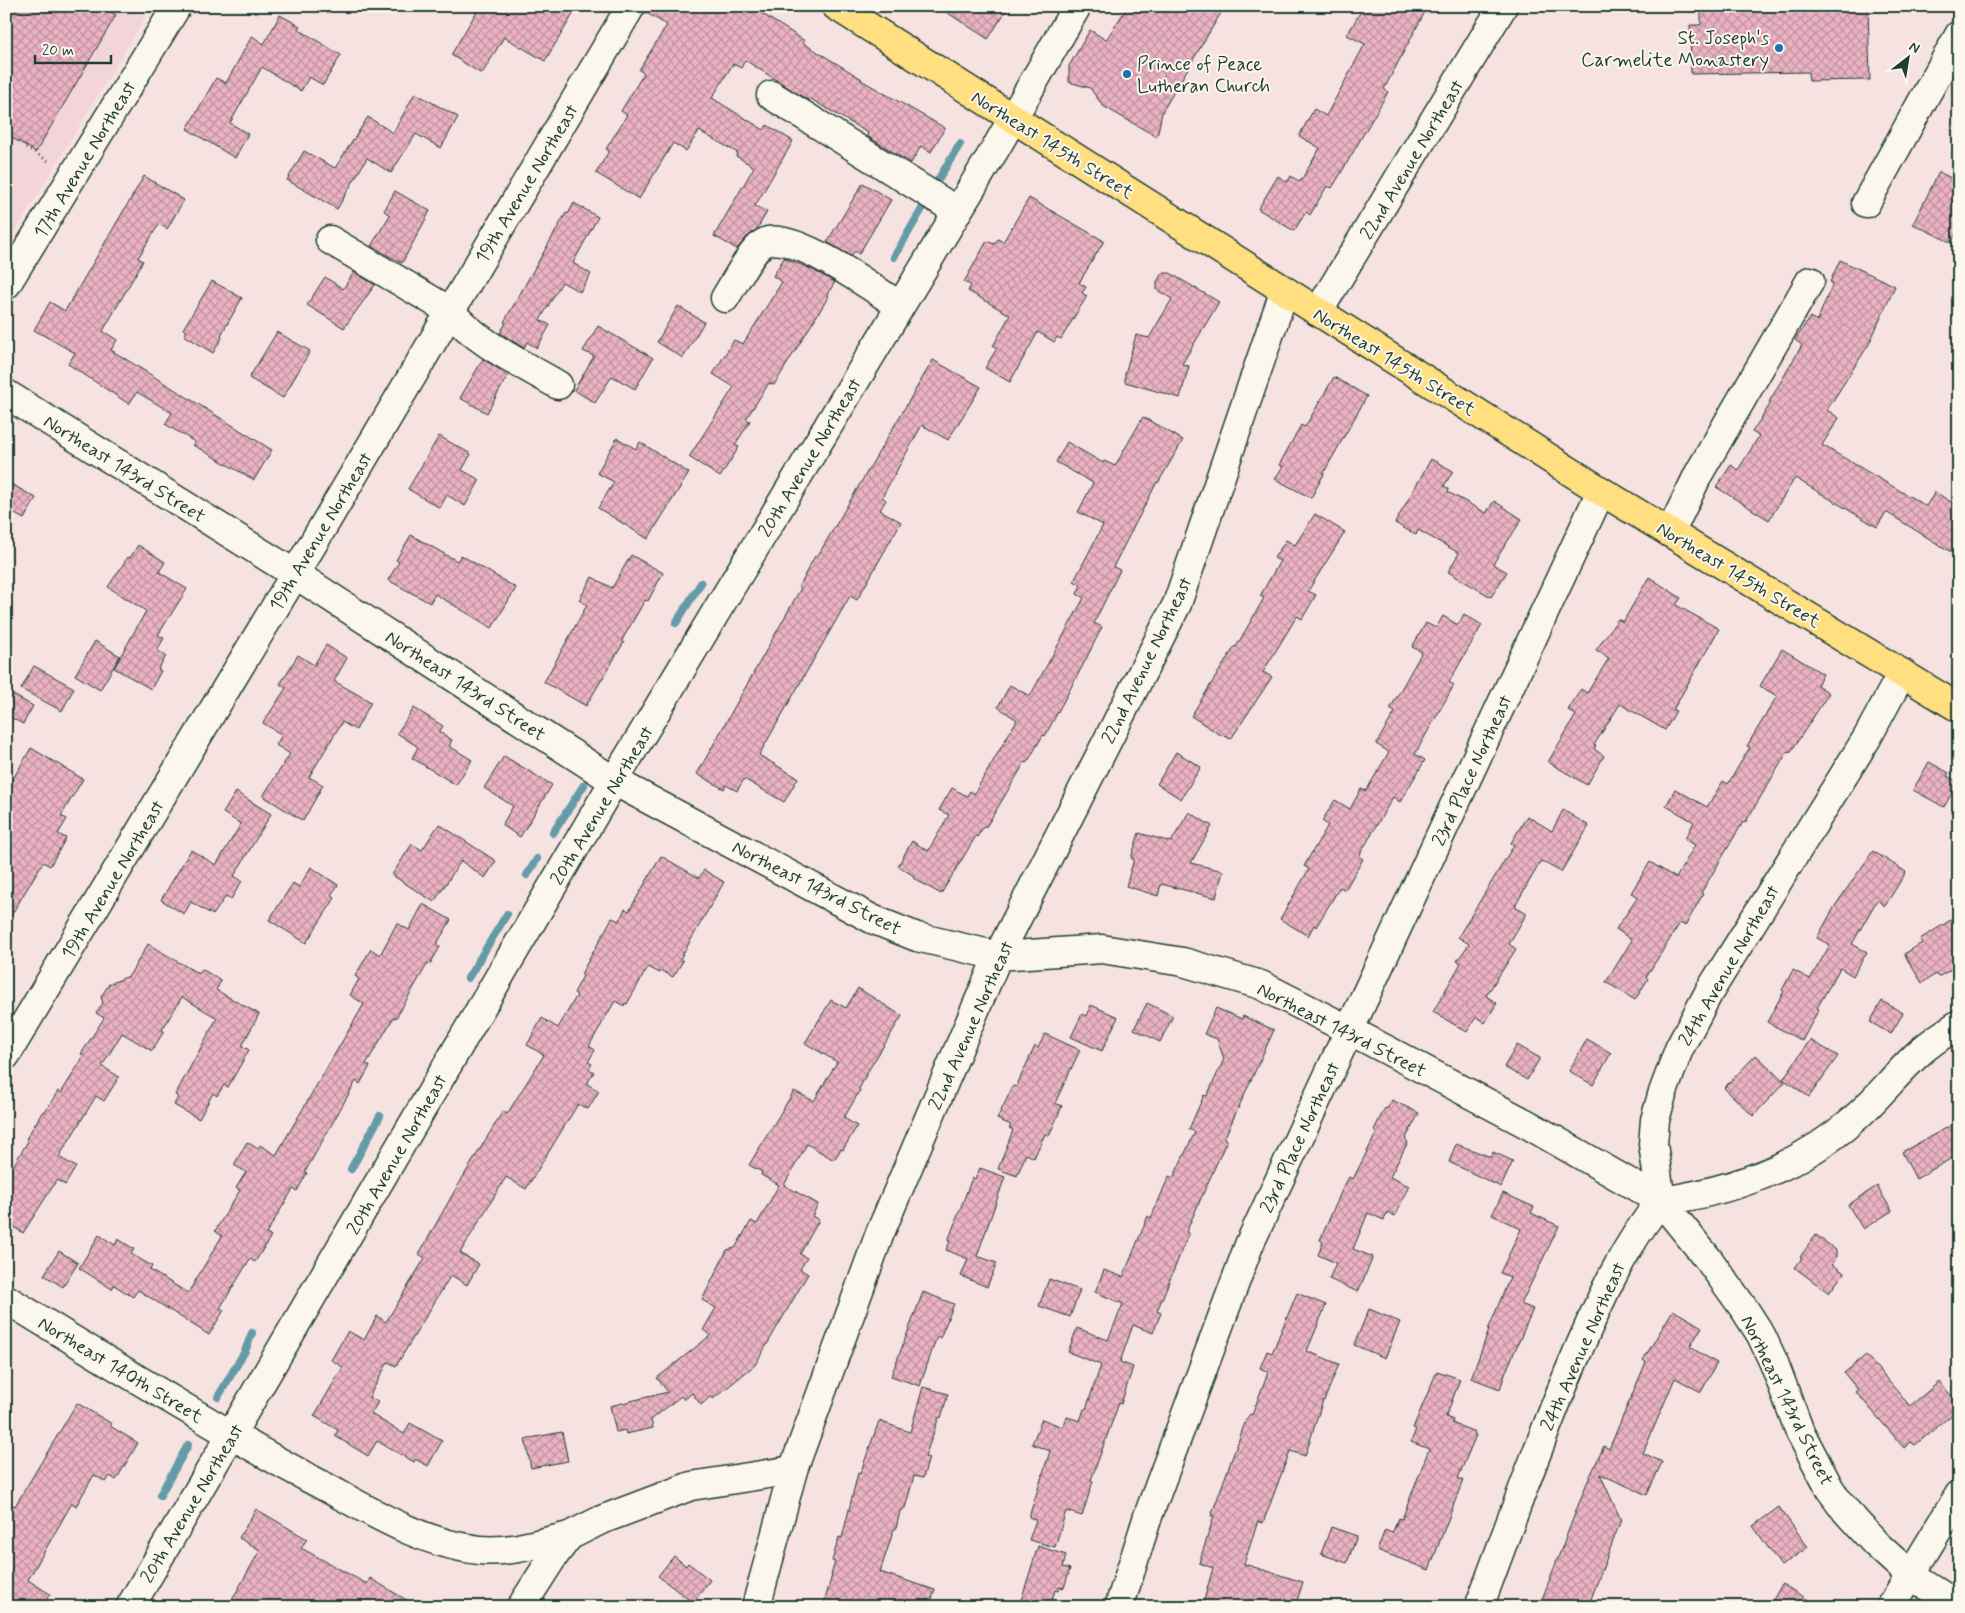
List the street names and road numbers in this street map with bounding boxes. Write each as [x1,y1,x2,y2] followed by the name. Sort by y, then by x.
[1355,75,1470,244] street label: 22nd Avenue Northeast
[28,76,142,243] street label: 17th Avenue Northeast
[966,85,1138,205] street label: Northeast 145th Street
[470,100,585,268] street label: 19th Avenue Northeast
[1308,302,1480,422] street label: Northeast 145th Street
[753,374,868,542] street label: 20th Avenue Northeast
[39,409,210,529] street label: Northeast 143rd Street
[264,448,379,616] street label: 19th Avenue Northeast
[1652,516,1825,634] street label: Northeast 145th Street
[1096,573,1199,748] street label: 22nd Avenue Northeast
[380,625,550,748] street label: Northeast 143rd Street
[1426,691,1518,850] street label: 23rd Place Northeast
[545,722,660,890] street label: 20th Avenue Northeast
[56,796,171,964] street label: 19th Avenue Northeast
[728,835,905,942] street label: Northeast 143rd Street
[1673,881,1786,1051] street label: 24th Avenue Northeast
[923,937,1020,1114] street label: 22nd Avenue Northeast
[1253,977,1430,1084] street label: Northeast 143rd Street
[1254,1058,1346,1217] street label: 23rd Place Northeast
[341,1070,453,1240] street label: 20th Avenue Northeast
[1535,1258,1632,1435] street label: 24th Avenue Northeast
[33,1311,207,1429] street label: Northeast 140th Street
[1735,1311,1839,1490] street label: Northeast 143rd Street
[135,1420,250,1588] street label: 20th Avenue Northeast

